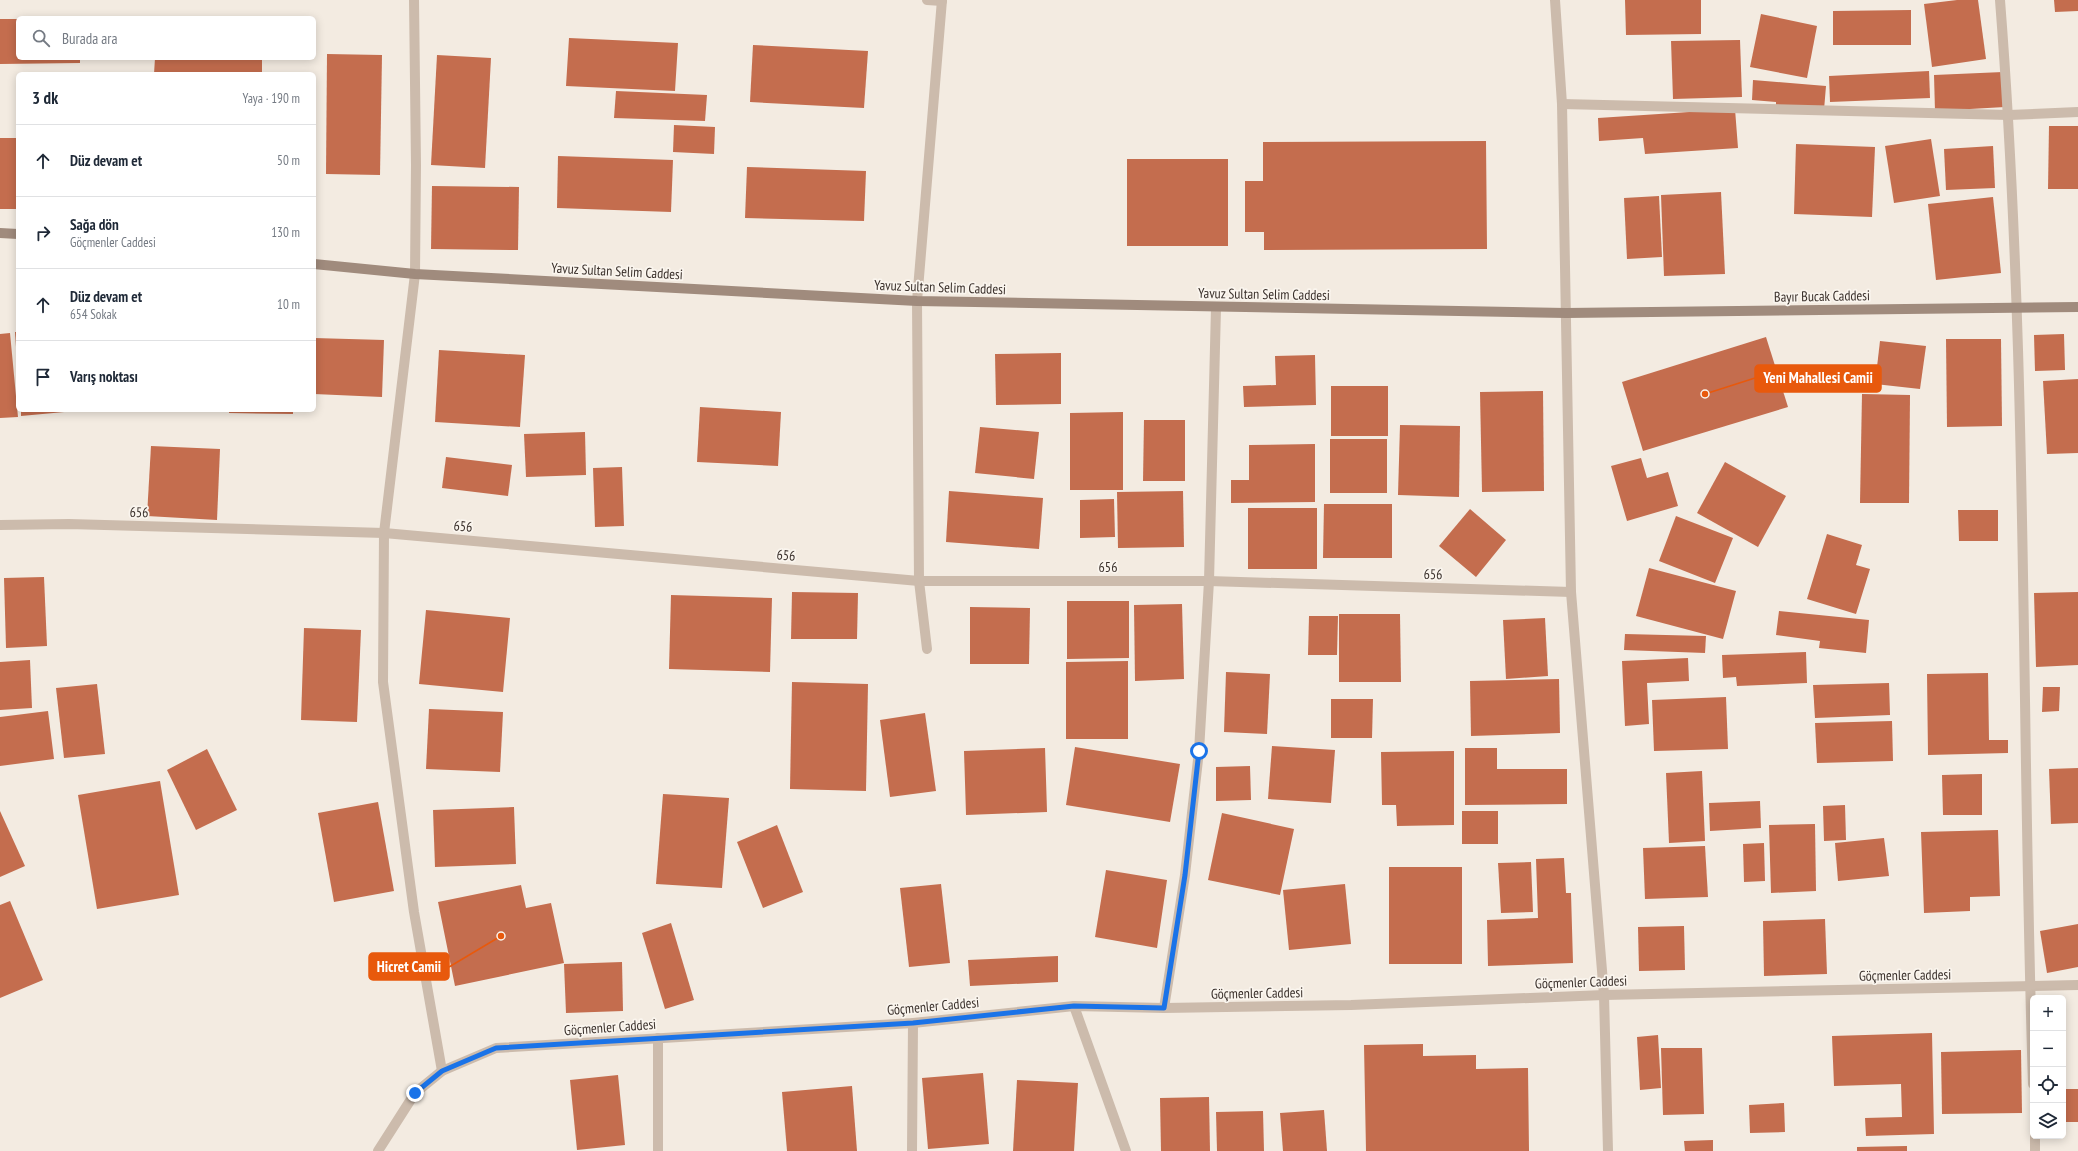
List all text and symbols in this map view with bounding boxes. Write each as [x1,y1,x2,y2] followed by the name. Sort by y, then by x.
[16,16,316,60] search box
[30,27,52,49] icon: search
[62,29,117,48] text: Burada ara
[32,87,58,109] text: 3 dk
[243,90,300,107] text: Yaya · 190 m
[32,150,54,172] icon: ahead
[70,151,142,170] text: Düz devam et
[277,152,300,169] text: 50 m
[70,215,119,234] text: Sağa dön
[32,222,54,244] icon: right
[271,224,300,241] text: 130 m
[70,234,156,251] text: Göçmenler Caddesi
[551,259,683,283] street label: Yavuz Sultan Selim Caddesi
[874,276,1006,298] street label: Yavuz Sultan Selim Caddesi
[1198,284,1330,304] street label: Yavuz Sultan Selim Caddesi
[1774,286,1870,306] street label: Bayır Bucak Caddesi
[70,287,142,306] text: Düz devam et
[32,294,54,316] icon: ahead
[277,296,300,313] text: 10 m
[70,306,117,323] text: 654 Sokak
[1755,365,1881,392] callout: Yeni Mahallesi Camii
[32,366,54,388] icon: arrive
[70,367,138,386] text: Varış noktası
[1762,368,1873,387] text: Yeni Mahallesi Camii
[129,503,149,521] street label: 656
[453,516,473,536] street label: 656
[776,545,796,565] street label: 656
[1099,558,1117,576] street label: 656
[1423,565,1443,583] street label: 656
[1190,742,1208,760] route start
[369,953,449,980] callout: Hicret Camii
[377,957,441,976] text: Hicret Camii
[1859,965,1951,985] street label: Göçmenler Caddesi
[1535,971,1627,993] street label: Göçmenler Caddesi
[1211,983,1303,1003] street label: Göçmenler Caddesi
[886,993,980,1019] street label: Göçmenler Caddesi
[2030,995,2066,1139] map controls
[2030,995,2066,1031] button: +
[563,1015,657,1039] street label: Göçmenler Caddesi
[2030,1031,2066,1067] button: −
[2030,1067,2066,1103] button: locate
[406,1084,424,1102] route end
[2030,1103,2066,1139] button: layers

